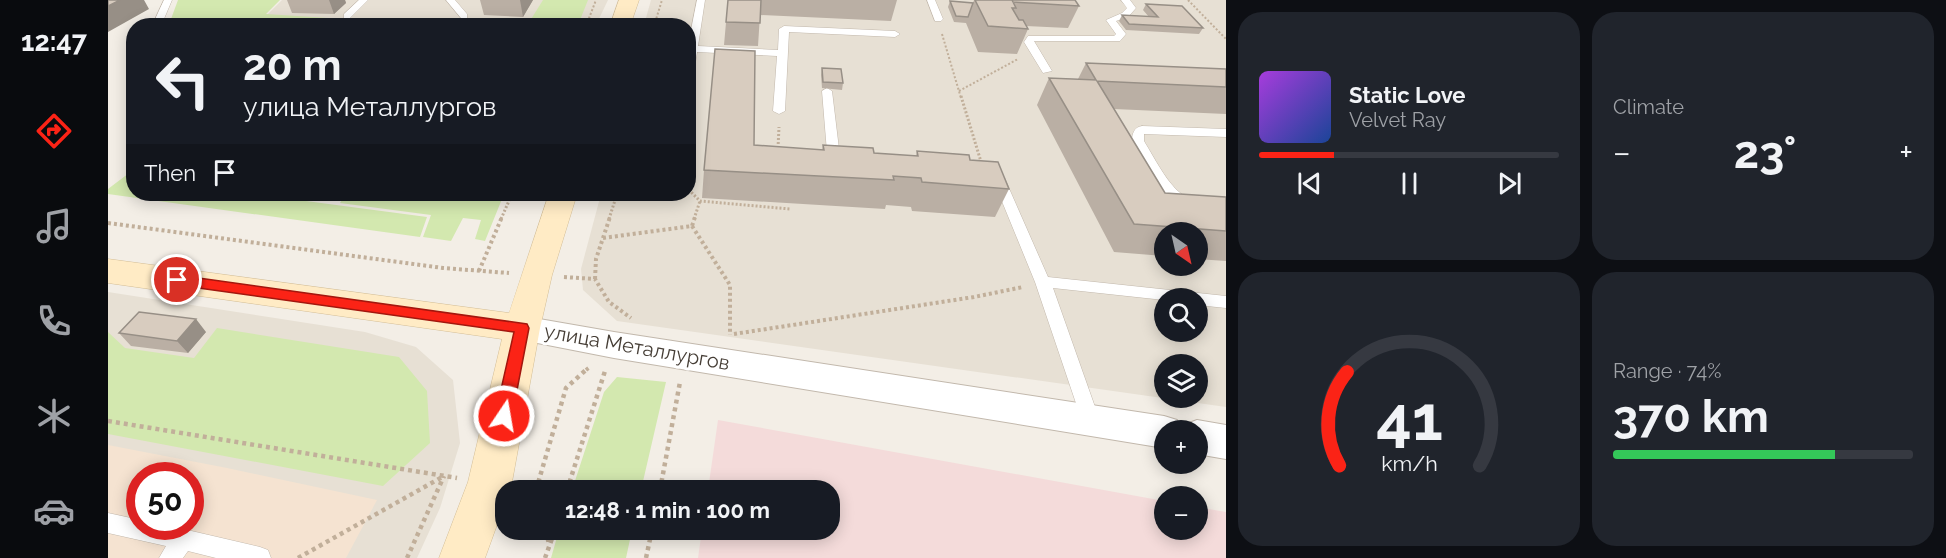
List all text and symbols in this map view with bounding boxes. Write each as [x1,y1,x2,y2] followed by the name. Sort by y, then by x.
[21,26,87,57] text: 12:47
[243,41,342,90] text: 20 m
[144,42,222,120] icon: left
[1349,82,1466,108] text: Static Love
[243,91,497,122] text: улица Металлургов
[1613,95,1684,119] text: Climate
[1349,108,1446,132] text: Velvet Ray
[33,110,75,152] icon: directions
[1734,126,1796,179] text: 23°
[1613,133,1631,172] text: −
[1899,133,1913,172] text: +
[208,156,241,189] icon: arrive
[144,160,196,186] text: Then
[1293,167,1326,200] icon: previous
[1393,167,1426,200] icon: pause
[1493,167,1526,200] icon: next
[33,205,75,247] icon: music
[1154,222,1208,276] north arrow
[1154,222,1208,540] map controls
[151,254,202,305] pin
[160,263,193,296] icon: arrive
[1154,288,1208,342] button: search
[33,300,75,342] icon: phone
[542,319,732,375] street label: улица Металлургов
[1154,354,1208,408] button: layers
[1613,359,1721,383] text: Range · 74%
[1376,381,1442,455] text: 41
[472,384,536,448] position arrow
[1613,390,1769,443] text: 370 km
[33,395,75,437] icon: climate
[1154,420,1208,474] button: +
[1381,451,1437,476] text: km/h
[126,462,204,540] speed limit sign: 50
[1154,486,1208,540] button: −
[33,490,75,532] icon: car
[565,497,770,523] text: 12:48 · 1 min · 100 m

